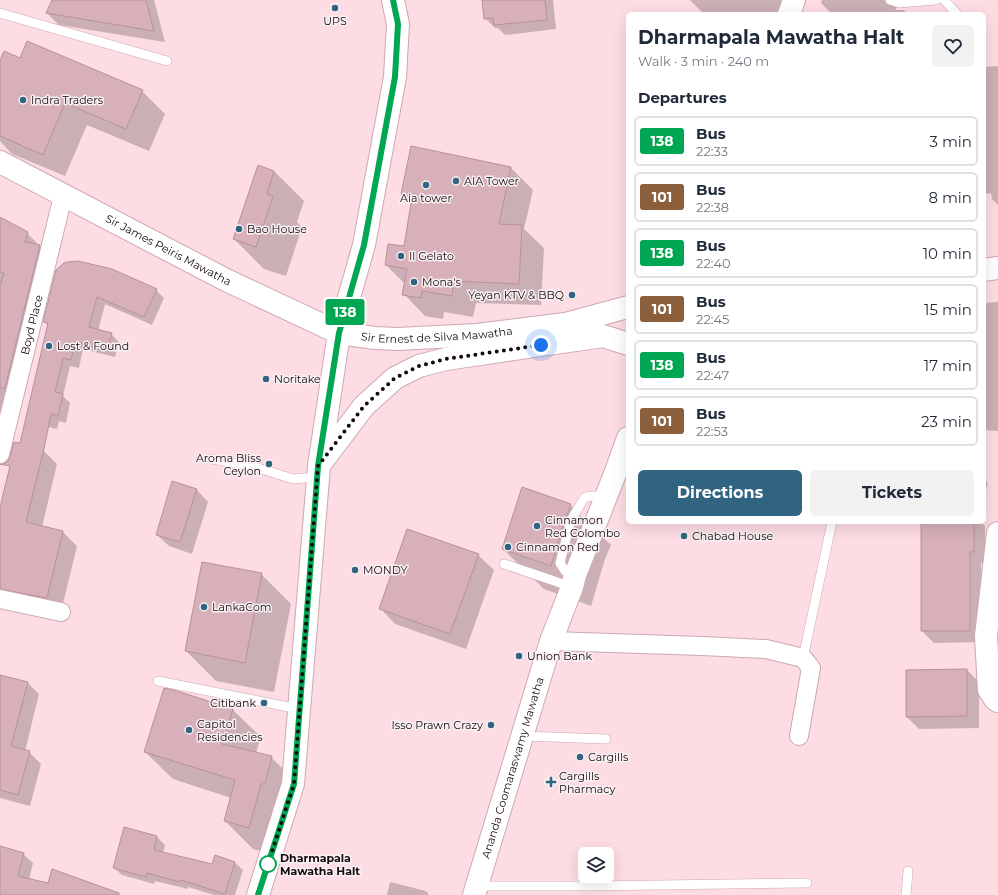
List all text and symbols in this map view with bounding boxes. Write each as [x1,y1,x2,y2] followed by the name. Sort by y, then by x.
[330,3,340,13] marker: UPS
[323,14,347,28] place label: UPS
[932,25,974,67] button: heart
[638,26,904,49] text: Dharmapala Mawatha Halt
[638,53,769,69] text: Walk · 3 min · 240 m
[638,88,727,107] text: Departures
[31,93,104,107] place label: Indra Traders
[18,95,28,105] marker: Indra Traders
[696,124,726,143] text: Bus
[650,132,674,150] text: 138
[930,132,972,151] text: 3 min
[696,143,728,159] text: 22:33
[464,174,519,188] place label: AIA Tower
[451,176,461,186] marker: AIA Tower
[421,180,431,190] marker: Aia tower
[696,180,726,199] text: Bus
[652,188,672,206] text: 101
[928,188,972,207] text: 8 min
[400,191,452,205] place label: Aia tower
[696,199,729,215] text: 22:38
[103,211,233,288] street label: Sir James Peiris Mawatha
[247,222,307,236] place label: Bao House
[234,224,244,234] marker: Bao House
[696,236,726,255] text: Bus
[650,244,674,262] text: 138
[923,244,972,263] text: 10 min
[409,249,454,263] place label: Il Gelato
[396,251,406,261] marker: Il Gelato
[696,255,731,271] text: 22:40
[422,275,462,289] place label: Mona's
[409,277,419,287] marker: Mona's
[468,288,565,302] place label: Yeyan KTV & BBQ
[567,290,577,300] marker: Yeyan KTV & BBQ
[696,292,726,311] text: Bus
[17,293,46,356] street label: Boyd Place
[322,299,368,325] line badge: 138
[652,300,672,318] text: 101
[924,300,972,319] text: 15 min
[333,303,357,321] text: 138
[696,311,729,327] text: 22:45
[360,324,513,346] street label: Sir Ernest de Silva Mawatha
[531,335,551,355] your location
[57,339,129,353] place label: Lost & Found
[44,341,54,351] marker: Lost & Found
[696,348,726,367] text: Bus
[650,356,674,374] text: 138
[924,356,972,375] text: 17 min
[696,367,729,383] text: 22:47
[274,372,321,386] place label: Noritake
[261,374,271,384] marker: Noritake
[696,404,726,423] text: Bus
[652,412,672,430] text: 101
[921,412,972,431] text: 23 min
[696,423,728,439] text: 22:53
[196,451,262,478] place label: Aroma Bliss Ceylon
[264,459,274,469] marker: Aroma Bliss Ceylon
[638,470,802,516] button: Directions
[810,470,974,516] button: Tickets
[545,513,620,540] place label: Cinnamon Red Colombo
[532,521,542,531] marker: Cinnamon Red Colombo
[692,529,774,543] place label: Chabad House
[679,531,689,541] marker: Chabad House
[516,540,599,554] place label: Cinnamon Red
[503,542,513,552] marker: Cinnamon Red
[363,563,407,577] place label: MONDY
[350,565,360,575] marker: MONDY
[212,600,271,614] place label: LankaCom
[199,602,209,612] marker: LankaCom
[527,649,593,663] place label: Union Bank
[514,651,524,661] marker: Union Bank
[478,675,547,860] street label: Ananda Coomaraswamy Mawatha
[210,696,256,710] place label: Citibank
[259,698,269,708] marker: Citibank
[197,717,263,744] place label: Capitol Residencies
[392,718,483,732] place label: Isso Prawn Crazy
[486,720,496,730] marker: Isso Prawn Crazy
[184,725,194,735] marker: Capitol Residencies
[588,750,629,764] place label: Cargills
[575,752,585,762] marker: Cargills
[559,769,615,796] place label: Cargills Pharmacy
[546,777,556,787] marker: Cargills Pharmacy
[578,847,614,883] map controls
[578,847,614,883] button: layers
[280,851,360,878] place label: Dharmapala Mawatha Halt
[259,855,277,873] marker: Dharmapala Mawatha Halt

